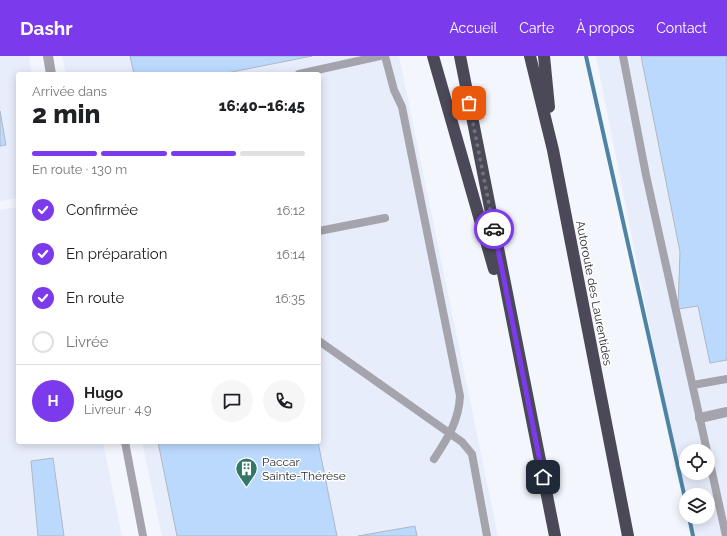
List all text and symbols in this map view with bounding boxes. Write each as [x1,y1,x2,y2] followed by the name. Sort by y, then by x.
[20,17,73,39] text: Dashr
[449,20,497,36] text: Accueil
[519,20,554,36] text: Carte
[576,20,634,36] text: À propos
[656,20,707,36] text: Contact
[32,84,107,99] text: Arrivée dans
[452,86,486,120] pin
[458,92,480,114] icon: bag
[219,97,305,115] text: 16:40–16:45
[32,99,100,129] text: 2 min
[32,162,127,177] text: En route · 130 m
[32,199,54,221] icon: check
[66,201,138,219] text: Confirmée
[277,203,305,218] text: 16:12
[474,209,514,249] courier
[483,218,505,240] icon: car
[573,219,615,367] street label: Autoroute des Laurentides
[32,243,54,265] icon: check
[66,245,167,263] text: En préparation
[276,247,305,262] text: 16:14
[32,287,54,309] icon: check
[66,289,124,307] text: En route
[275,291,305,306] text: 16:35
[66,333,109,351] text: Livrée
[211,380,253,422] button: chat
[263,380,305,422] button: phone
[84,384,123,402] text: Hugo
[47,392,59,410] text: H
[84,402,152,417] text: Livreur · 4.9
[679,444,715,524] map controls
[679,444,715,480] button: locate
[262,455,346,483] place label: Paccar Sainte-Thérèse
[234,456,260,489] building icon: Paccar Sainte-Thérèse
[526,460,560,494] pin
[532,466,554,488] icon: home
[679,488,715,524] button: layers

